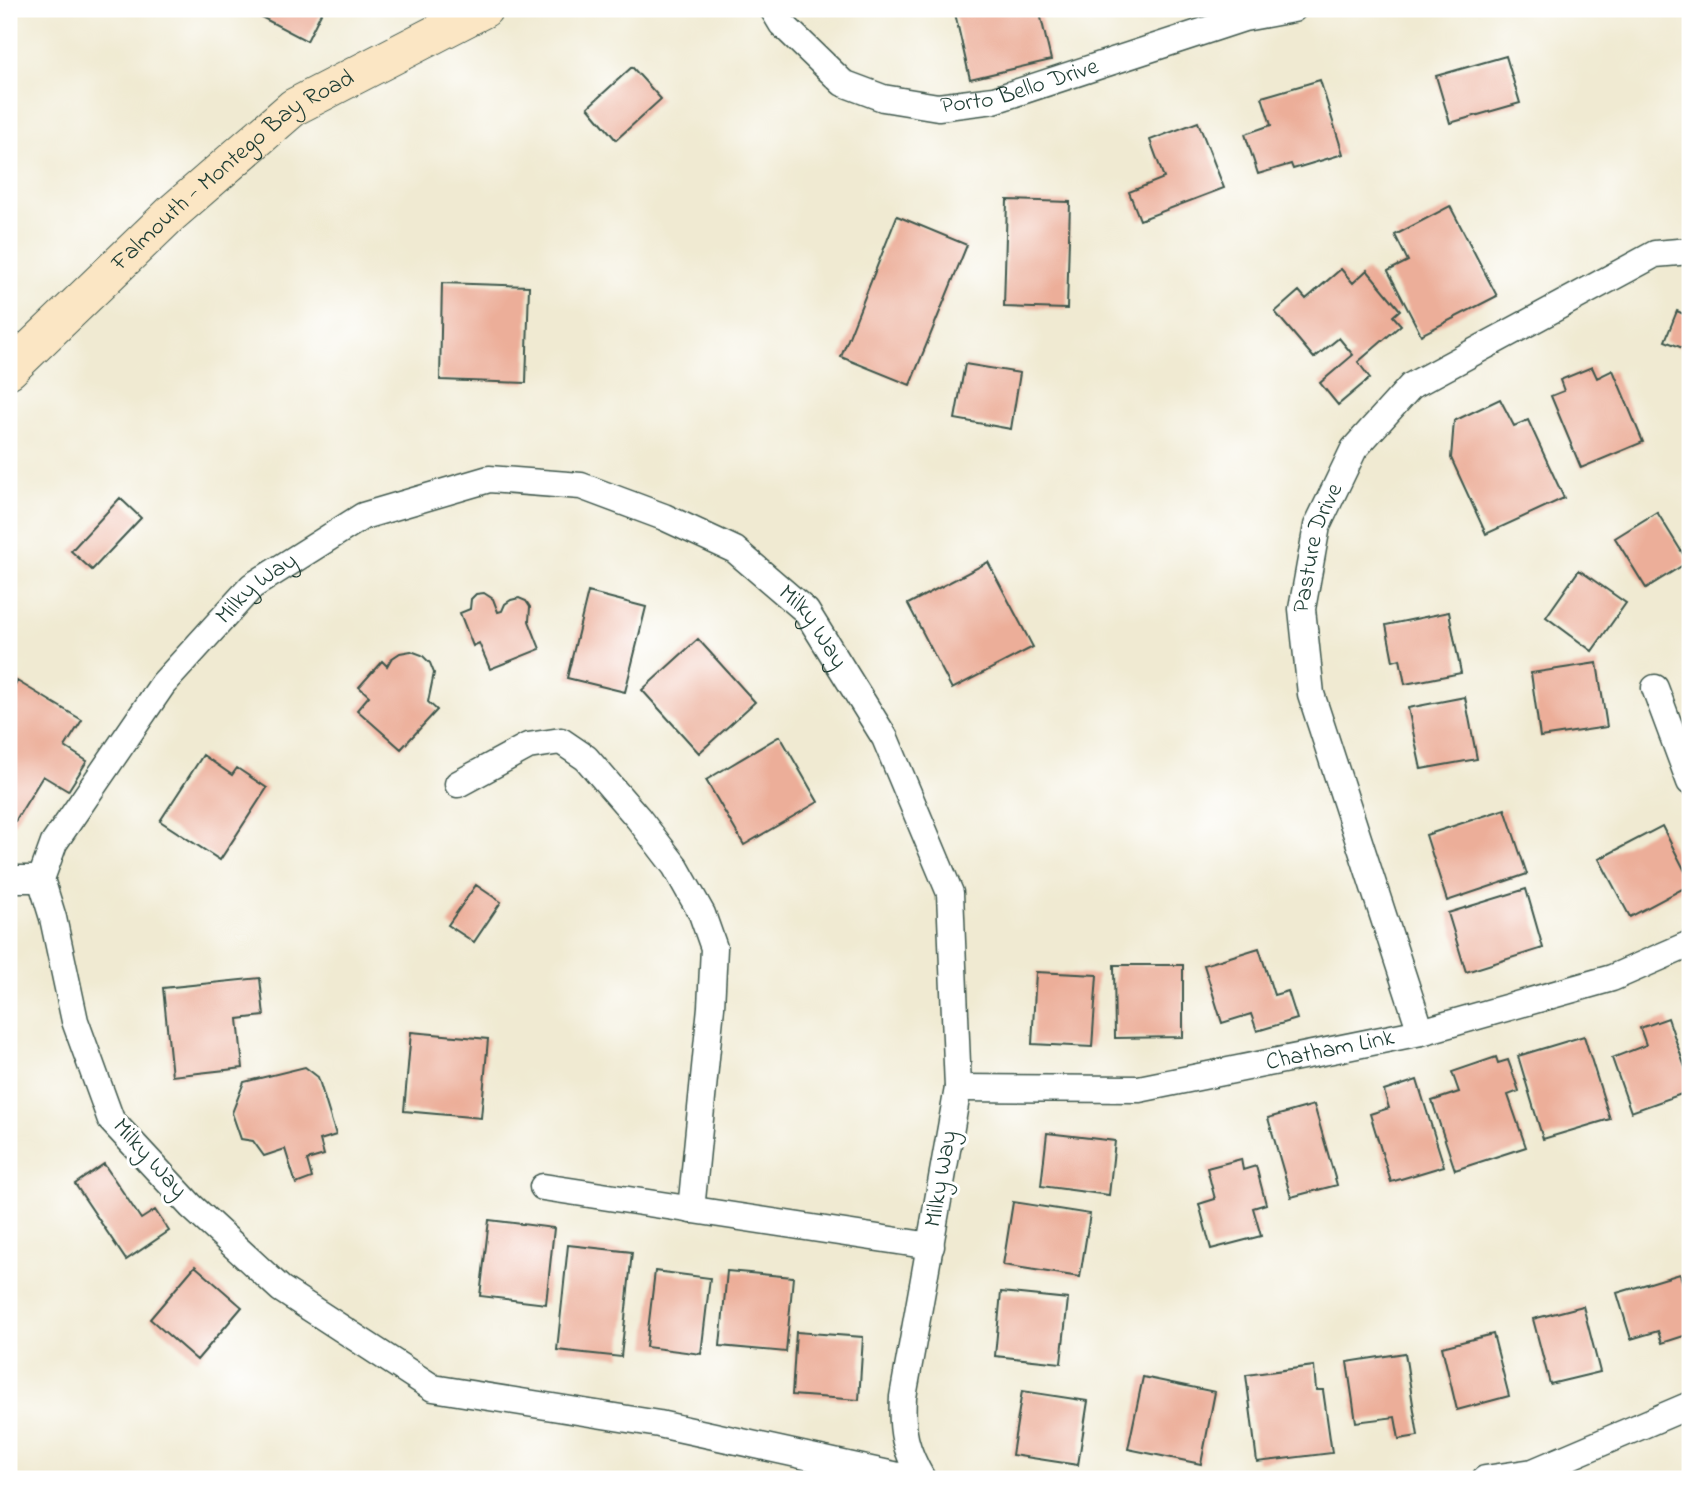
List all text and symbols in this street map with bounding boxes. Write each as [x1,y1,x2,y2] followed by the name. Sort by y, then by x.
[939,49,1103,124] street label: Porto Bello Drive
[103,61,361,280] street label: Falmouth - Montego Bay Road
[1284,477,1353,616] street label: Pasture Drive
[208,544,305,632] street label: Milky Way
[770,577,856,676] street label: Milky Way
[1263,1020,1398,1080] street label: Chatham Link
[103,1111,195,1208] street label: Milky Way
[916,1128,969,1230] street label: Milky Way

